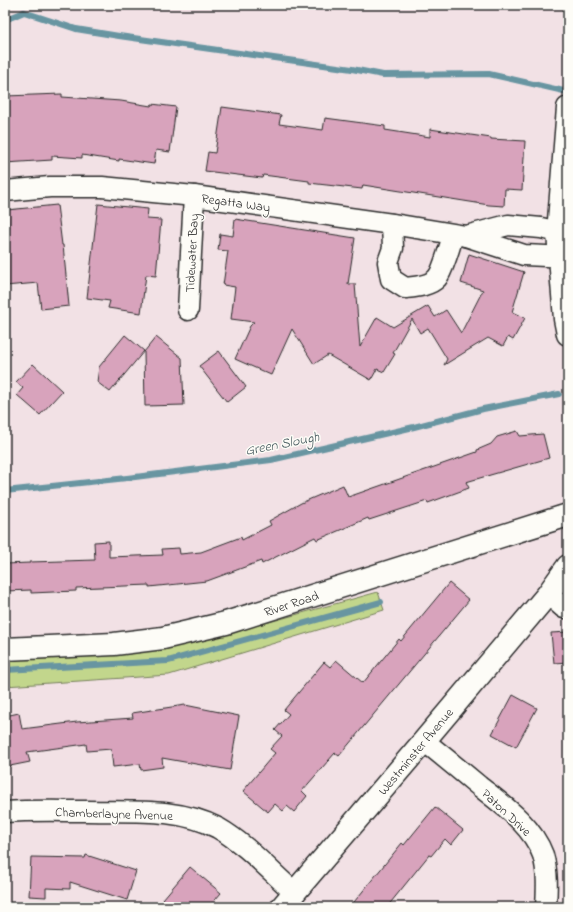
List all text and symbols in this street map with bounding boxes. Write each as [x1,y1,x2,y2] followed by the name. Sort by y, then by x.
[200,189,271,219] street label: Regatta Way
[181,213,205,293] street label: Tidewater Bay
[243,427,321,462] water label: Green Slough
[262,586,322,622] street label: River Road
[374,704,458,800] street label: Westminster Avenue
[477,785,535,841] street label: Paton Drive
[55,803,173,827] street label: Chamberlayne Avenue

